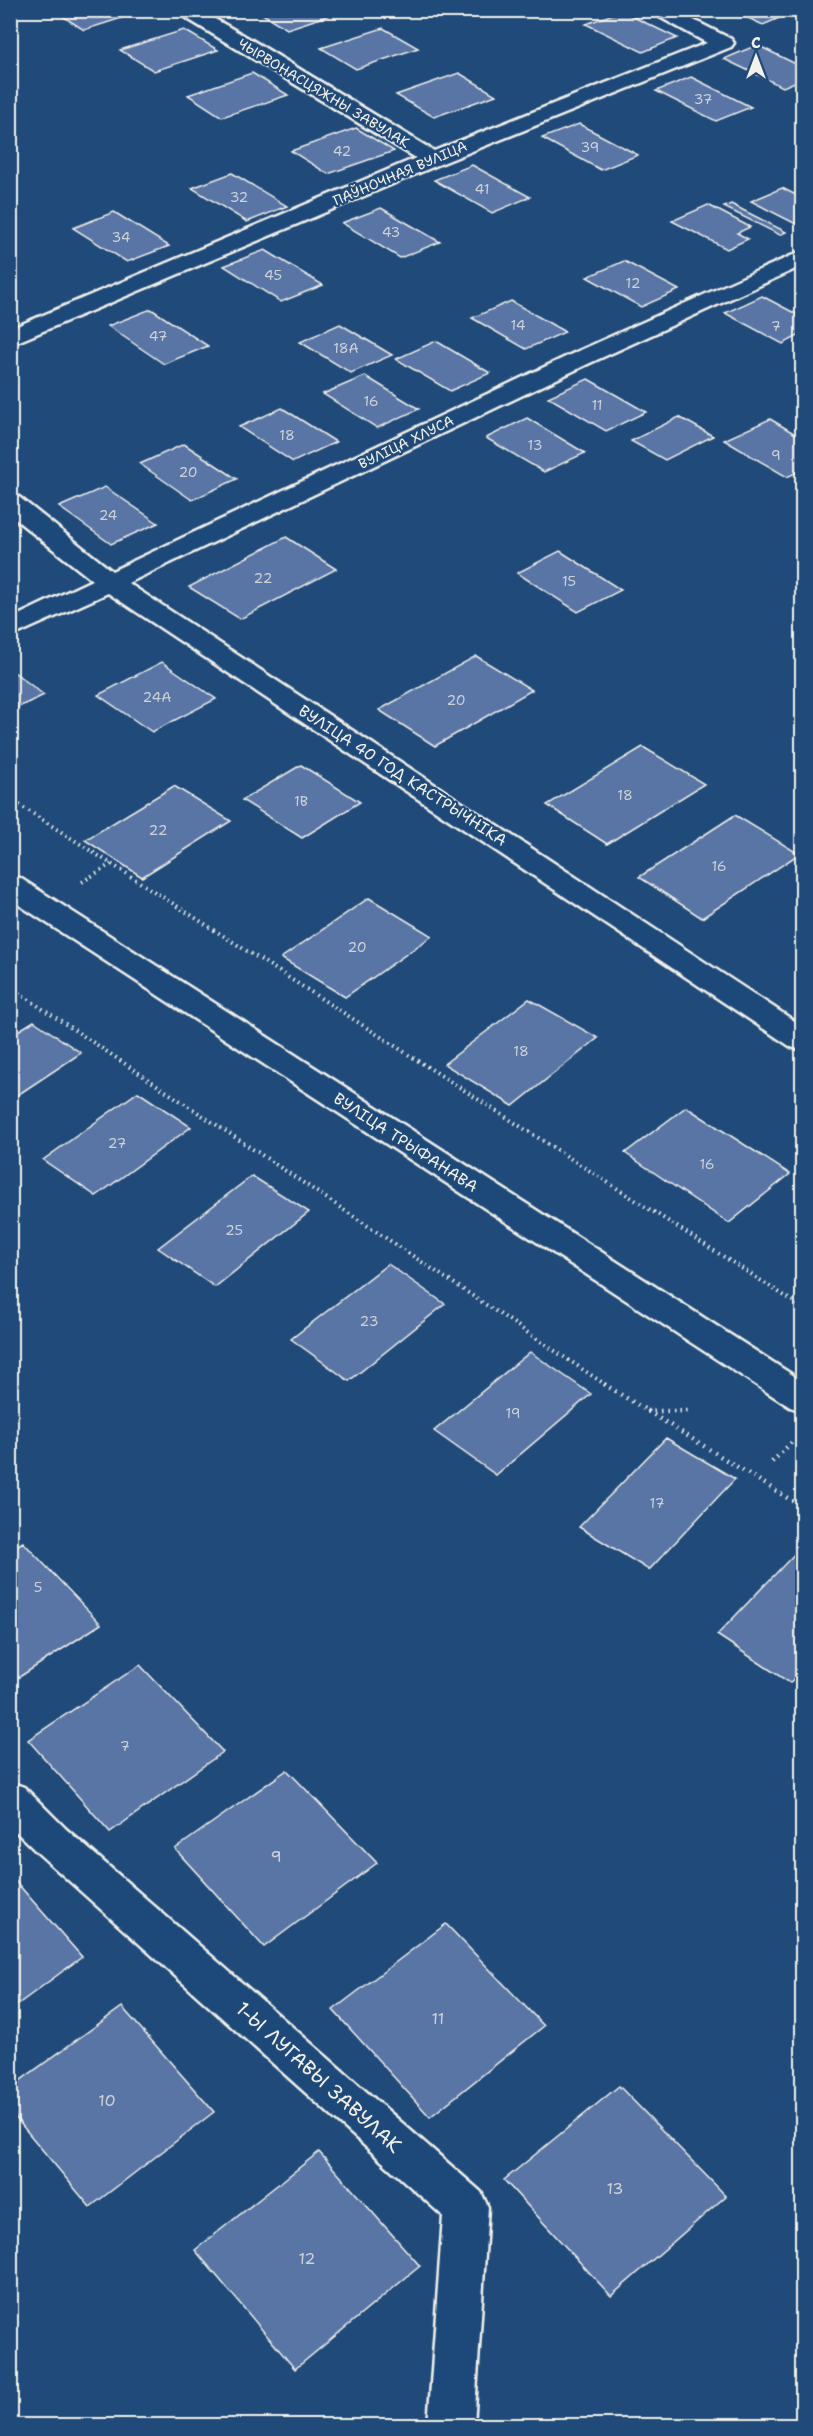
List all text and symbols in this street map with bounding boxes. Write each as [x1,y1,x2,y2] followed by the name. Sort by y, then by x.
[726,27,786,87] north arrow
[751,32,761,53] text: С
[235,34,413,152] street label: ЧЫРВОНАСЦЯЖНЫ ЗАВУЛАК
[694,90,712,108] house number: 37
[330,137,470,209] street label: ПАЎНОЧНАЯ ВУЛІЦА
[581,138,599,156] house number: 39
[333,142,351,160] house number: 42
[475,180,489,198] house number: 41
[230,188,248,206] house number: 32
[382,223,400,241] house number: 43
[111,228,131,246] house number: 34
[264,266,282,284] house number: 45
[626,274,640,292] house number: 12
[510,316,526,334] house number: 14
[771,317,781,335] house number: 7
[149,327,167,345] house number: 47
[333,339,359,357] house number: 18А
[363,392,379,410] house number: 16
[591,396,603,414] house number: 11
[355,411,457,473] street label: ВУЛІЦА ХЛУСА
[279,426,295,444] house number: 18
[528,436,542,454] house number: 13
[771,446,781,464] house number: 9
[178,463,198,481] house number: 20
[99,506,118,524] house number: 24
[254,569,272,587] house number: 22
[562,572,576,590] house number: 15
[143,688,171,706] house number: 24А
[446,691,466,709] house number: 20
[294,700,511,851] street label: ВУЛІЦА 40 ГОД КАСТРЫЧНІКА
[617,786,633,804] house number: 18
[294,792,308,810] house number: 1В
[149,821,167,839] house number: 22
[711,857,727,875] house number: 16
[347,938,367,956] house number: 20
[513,1042,529,1060] house number: 18
[329,1088,482,1197] street label: ВУЛІЦА ТРЫФАНАВА
[108,1134,126,1152] house number: 27
[699,1155,715,1173] house number: 16
[225,1221,243,1239] house number: 25
[360,1312,378,1330] house number: 23
[505,1404,521,1422] house number: 19
[650,1494,664,1512] house number: 17
[34,1578,42,1596] house number: 5
[120,1737,130,1755] house number: 7
[270,1846,282,1867] house number: 9
[231,1996,408,2159] street label: 1-Ы ЛУГАВЫ ЗАВУЛАК
[432,2008,444,2029] house number: 11
[98,2090,116,2111] house number: 10
[606,2178,624,2199] house number: 13
[298,2248,316,2269] house number: 12

